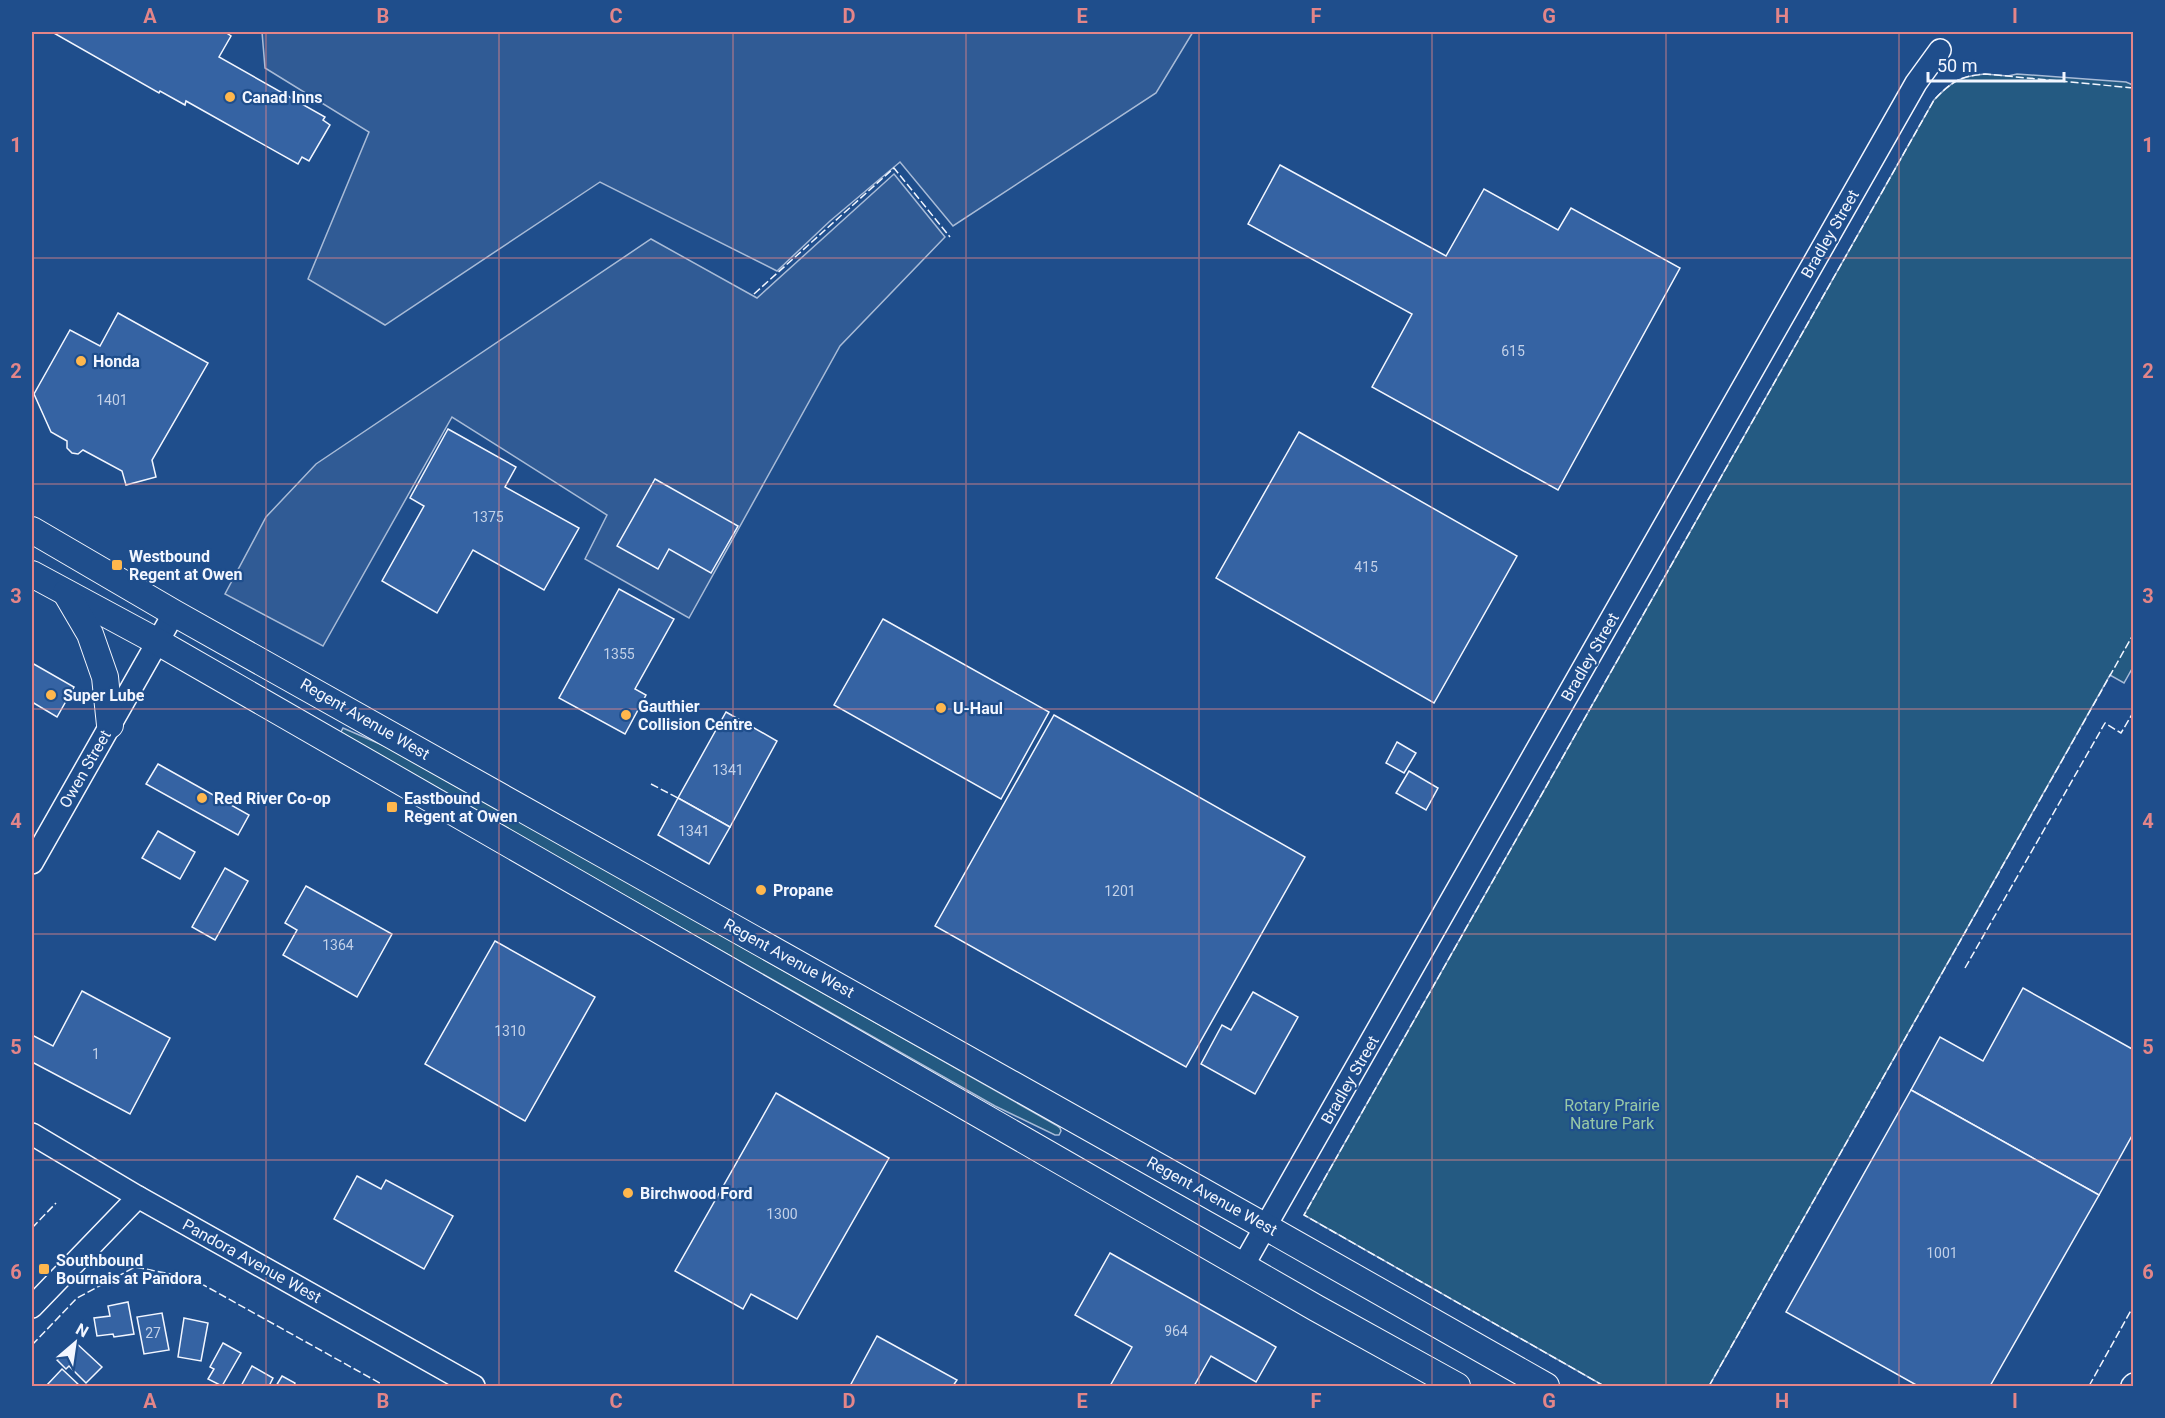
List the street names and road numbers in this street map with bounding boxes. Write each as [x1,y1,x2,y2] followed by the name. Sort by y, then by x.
[1797,186,1863,282] street label: Bradley Street
[1557,609,1623,705] street label: Bradley Street
[297,674,433,764] street label: Regent Avenue West
[55,727,115,811] street label: Owen Street
[721,914,857,1002] street label: Regent Avenue West
[1317,1032,1383,1128] street label: Bradley Street
[1144,1152,1280,1240] street label: Regent Avenue West
[179,1215,325,1307] street label: Pandora Avenue West

